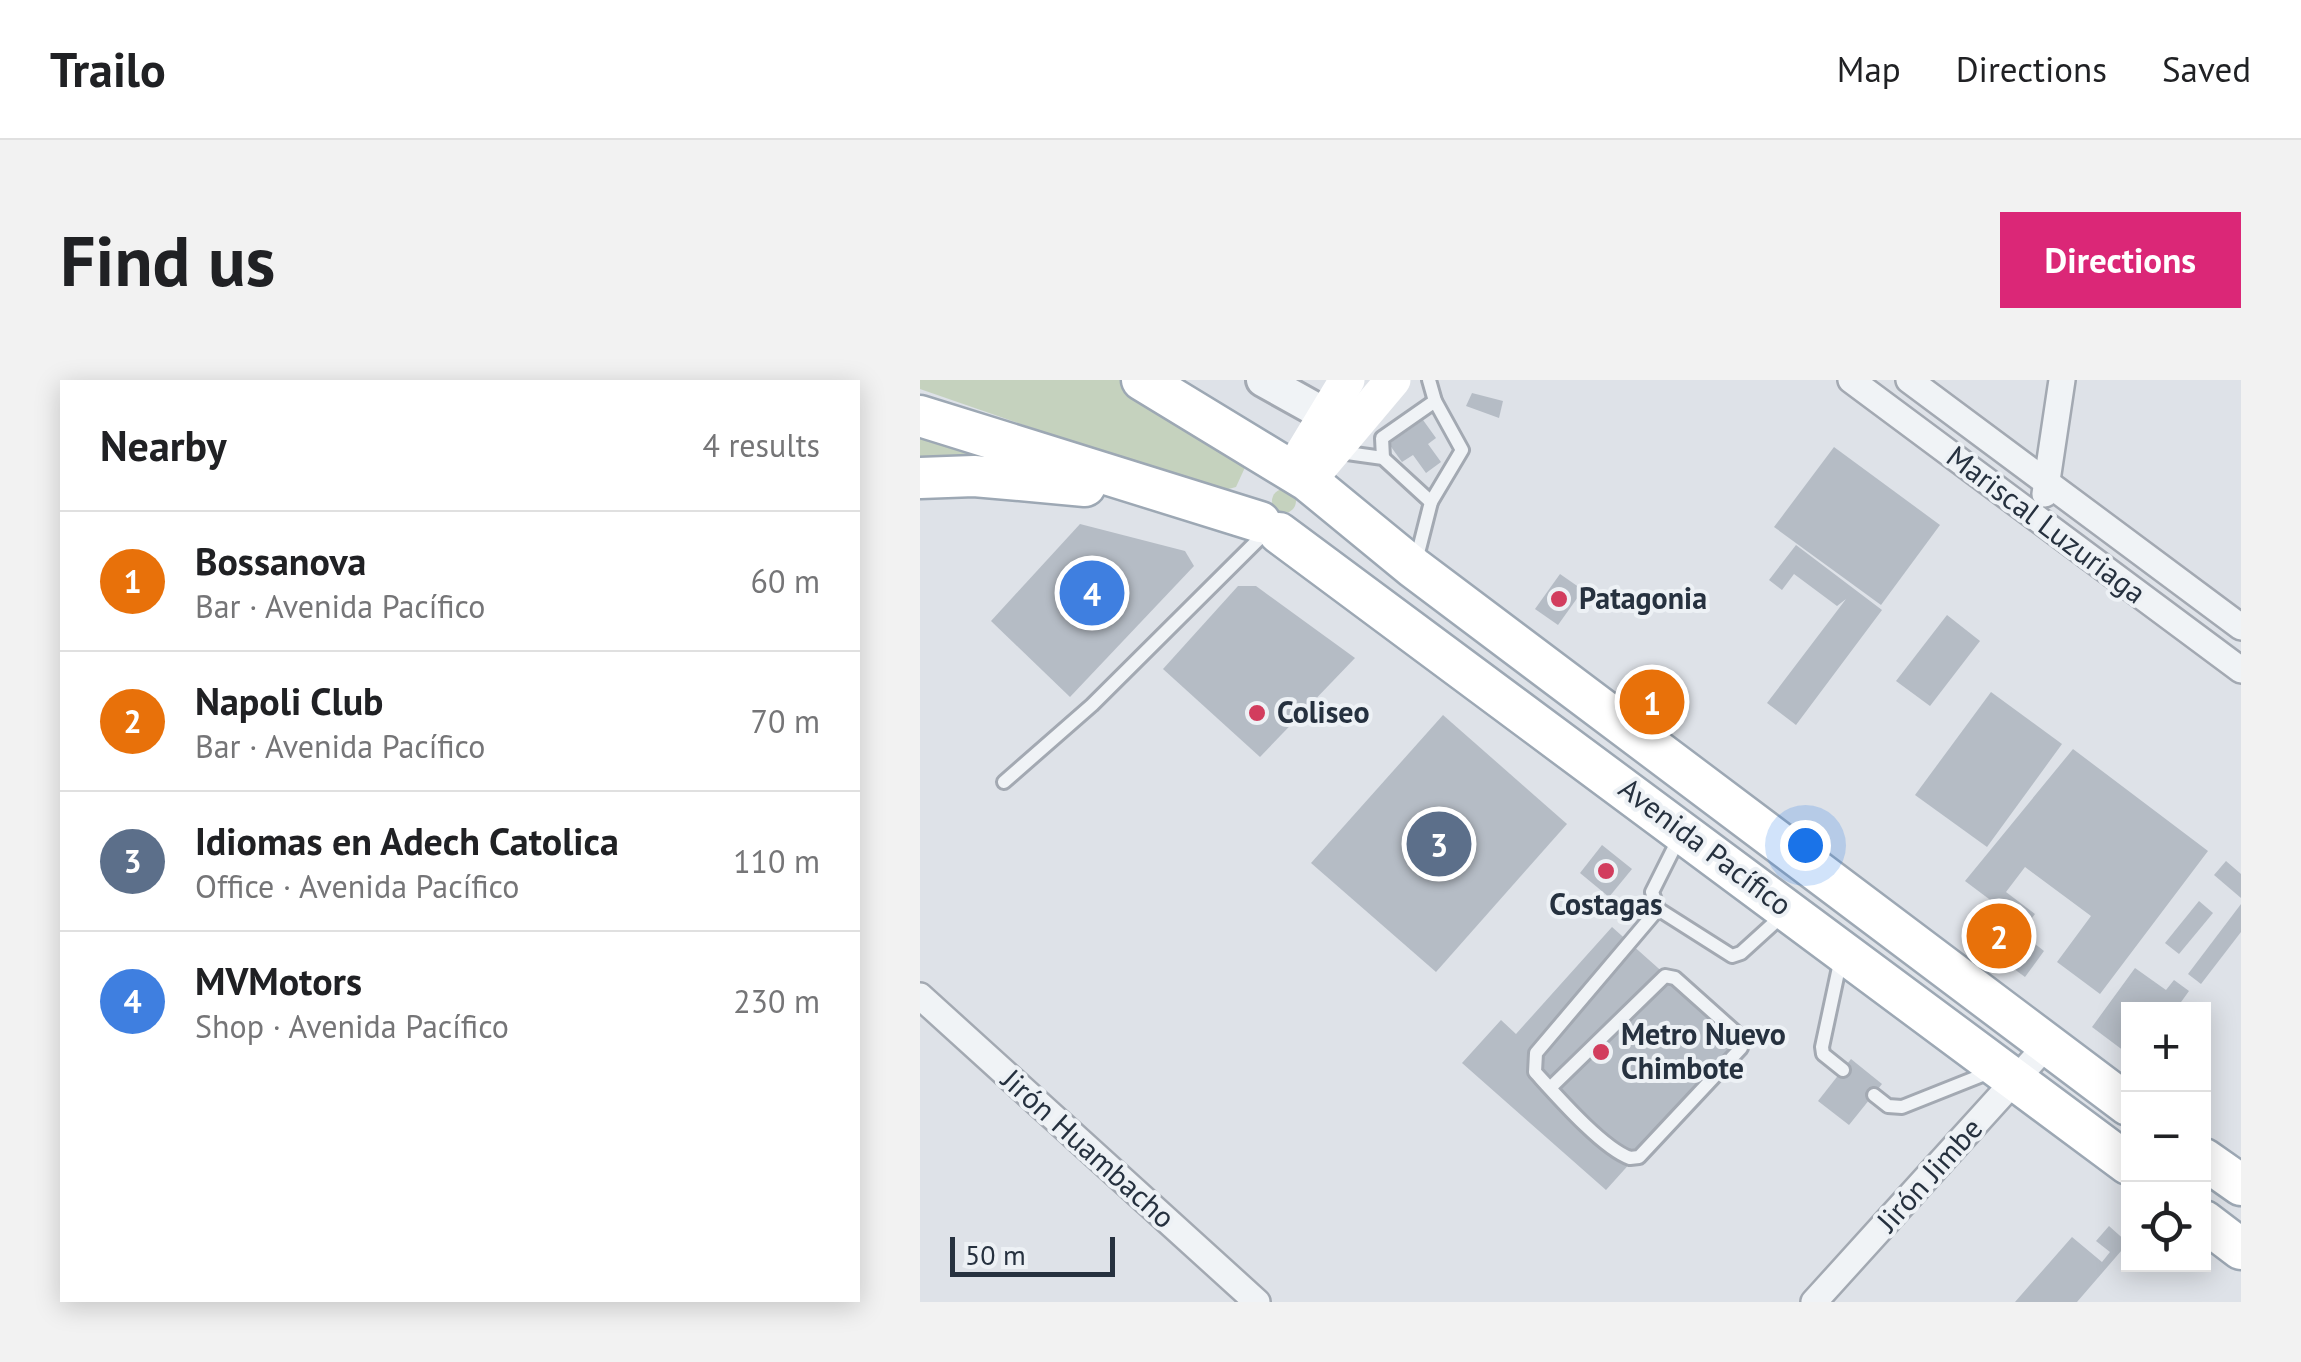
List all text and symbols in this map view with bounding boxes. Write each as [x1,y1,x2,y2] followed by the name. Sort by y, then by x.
[50,38,166,100] text: Trailo
[1837,46,1901,92] text: Map
[1956,46,2107,92] text: Directions
[2162,46,2251,92] text: Saved
[2000,212,2241,308] button: Directions
[60,215,275,305] text: Find us
[100,418,227,473] text: Nearby
[702,424,820,466] text: 4 results
[1940,436,2154,611] street label: Mariscal Luzuriaga
[195,536,366,585] text: Bossanova
[1060,556,1124,630] pin: 4
[123,560,142,602] text: 1
[751,560,820,602] text: 60 m
[1579,578,1707,617] place label: Patagonia
[195,585,485,627] text: Bar · Avenida Pacífico
[1548,588,1570,610] marker: Patagonia
[1620,664,1684,740] pin: 1
[195,676,383,725] text: Napoli Club
[1277,692,1370,731] place label: Coliseo
[123,700,142,742] text: 2
[751,700,820,742] text: 70 m
[1246,702,1268,724] marker: Coliseo
[195,725,485,767] text: Bar · Avenida Pacífico
[1612,768,1800,924] street label: Avenida Pacífico
[1406,806,1472,882] pin: 3
[195,816,619,865] text: Idiomas en Adech Catolica
[1780,820,1831,871] your location
[123,840,142,882] text: 3
[733,840,820,882] text: 110 m
[1595,860,1617,882] marker: Costagas
[195,865,519,907] text: Office · Avenida Pacífico
[1549,884,1663,923] place label: Costagas
[1966,898,2032,974] pin: 2
[195,956,362,1005] text: MVMotors
[123,980,142,1022] text: 4
[733,980,820,1022] text: 230 m
[2121,1002,2211,1272] map controls
[2121,1002,2211,1092] button: +
[195,1005,509,1047] text: Shop · Avenida Pacífico
[1621,1014,1786,1087] place label: Metro Nuevo Chimbote
[1590,1041,1612,1063] marker: Metro Nuevo Chimbote
[993,1058,1184,1236] street label: Jirón Huambacho
[2121,1092,2211,1182] button: −
[1866,1109,1990,1241] street label: Jirón Jimbe
[2121,1182,2211,1272] button: locate
[950,1232,1115,1276] scale bar
[965,1236,1026,1273] text: 50 m

